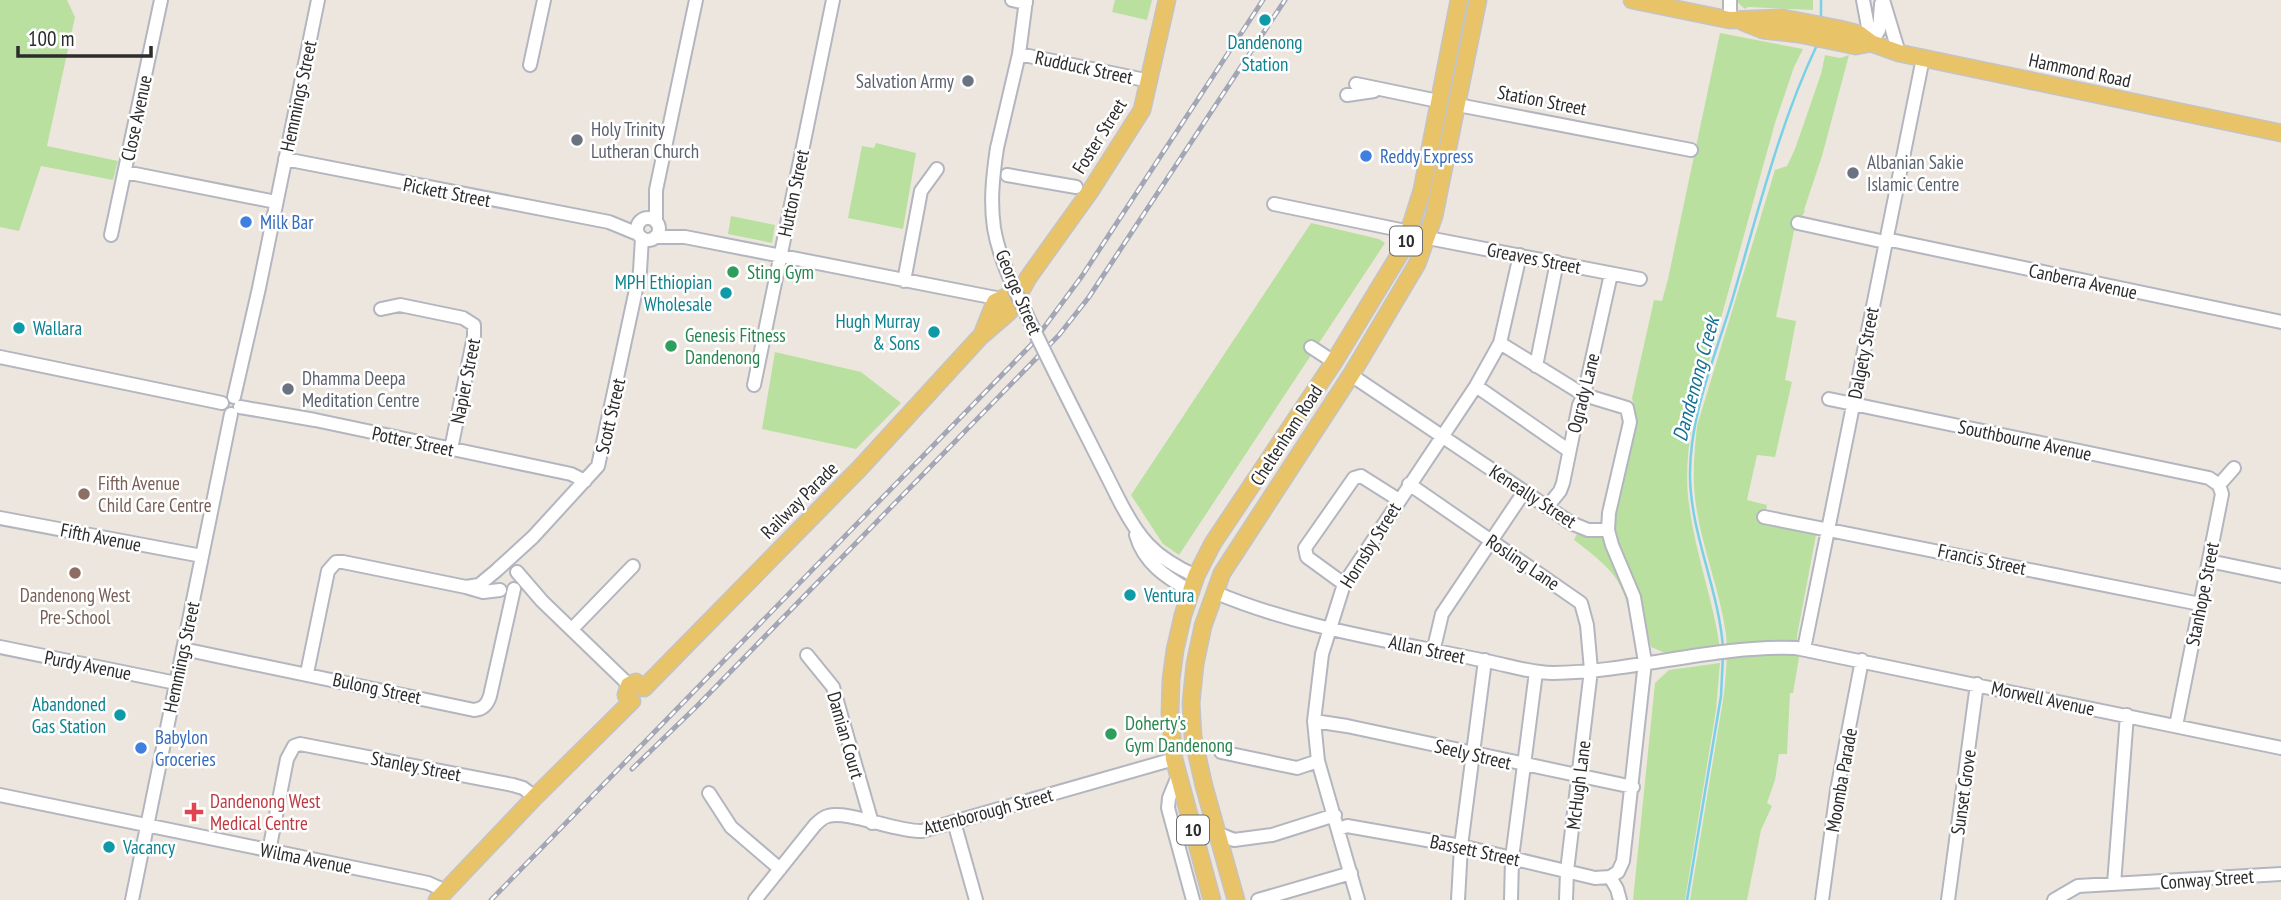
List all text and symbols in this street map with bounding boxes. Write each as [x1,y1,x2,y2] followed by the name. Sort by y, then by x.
[1257,12,1273,28] marker: Dandenong Station
[18,14,150,58] scale bar
[28,25,74,52] text: 100 m
[1227,30,1303,76] place label: Dandenong Station
[274,37,322,154] street label: Hemmings Street
[1033,45,1136,89] street label: Rudduck Street
[2027,47,2133,93] street label: Hammond Road
[856,69,955,93] place label: Salvation Army
[115,73,157,163] street label: Close Avenue
[960,73,976,89] marker: Salvation Army
[1495,80,1589,121] street label: Station Street
[1067,93,1132,178] street label: Foster Street
[591,117,699,163] place label: Holy Trinity Lutheran Church
[569,132,585,148] marker: Holy Trinity Lutheran Church
[1380,144,1473,168] place label: Reddy Express
[772,146,814,239] street label: Hutton Street
[1358,148,1374,164] marker: Reddy Express
[1867,150,1964,196] place label: Albanian Sakie Islamic Centre
[1845,165,1861,181] marker: Albanian Sakie Islamic Centre
[401,172,493,212] street label: Pickett Street
[260,210,314,234] place label: Milk Bar
[238,214,254,230] marker: Milk Bar
[1390,227,1422,256] road number: 10
[1485,237,1584,279] street label: Greaves Street
[990,246,1048,339] street label: George Street
[2027,258,2139,304] street label: Canberra Avenue
[747,260,814,284] place label: Sting Gym
[725,264,741,280] marker: Sting Gym
[615,270,712,316] place label: MPH Ethiopian Wholesale
[718,285,734,301] marker: MPH Ethiopian Wholesale
[1842,304,1884,401] street label: Dalgety Street
[835,309,921,355] place label: Hugh Murray & Sons
[1666,311,1726,444] water label: Dandenong Creek
[33,316,82,340] place label: Wallara
[11,320,27,336] marker: Wallara
[685,323,786,369] place label: Genesis Fitness Dandenong
[926,324,942,340] marker: Hugh Murray & Sons
[445,335,485,426] street label: Napier Street
[663,338,679,354] marker: Genesis Fitness Dandenong
[1561,350,1605,436] street label: Ogrady Lane
[302,366,420,412] place label: Dhamma Deepa Meditation Centre
[590,375,630,456] street label: Scott Street
[1245,380,1327,490] street label: Cheltenham Road
[280,381,296,397] marker: Dhamma Deepa Meditation Centre
[1956,414,2094,466] street label: Southbourne Avenue
[370,421,457,462] street label: Potter Street
[755,456,843,544] street label: Railway Parade
[1485,459,1582,533] street label: Keneally Street
[98,471,212,517] place label: Fifth Avenue Child Care Centre
[76,486,92,502] marker: Fifth Avenue Child Care Centre
[1334,497,1406,592] street label: Hornsby Street
[59,517,144,557] street label: Fifth Avenue
[1482,529,1564,595] street label: Rosling Lane
[1936,538,2029,580] street label: Francis Street
[2180,539,2224,648] street label: Stanhope Street
[67,565,83,581] marker: Dandenong West Pre-School
[20,583,131,629] place label: Dandenong West Pre-School
[1143,583,1194,607] place label: Ventura
[1122,587,1138,603] marker: Ventura
[157,598,205,715] street label: Hemmings Street
[1387,629,1468,669] street label: Allan Street
[43,645,134,685] street label: Purdy Avenue
[331,667,424,709] street label: Bulong Street
[1989,675,2097,721] street label: Morwell Avenue
[822,689,870,782] street label: Damian Court
[32,692,106,738] place label: Abandoned Gas Station
[112,707,128,723] marker: Abandoned Gas Station
[1125,711,1233,757] place label: Doherty's Gym Dandenong
[155,725,216,771] place label: Babylon Groceries
[1103,726,1119,742] marker: Doherty's Gym Dandenong
[1820,726,1862,834] street label: Moomba Parade
[1432,734,1514,775] street label: Seely Street
[1561,739,1595,831] street label: McHugh Lane
[133,740,149,756] marker: Babylon Groceries
[369,746,464,787] street label: Stanley Street
[1945,748,1981,836] street label: Sunset Grove
[921,782,1056,840] street label: Attenborough Street
[210,789,321,835] place label: Dandenong West Medical Centre
[184,802,204,822] marker: Dandenong West Medical Centre
[1177,816,1209,844] road number: 10
[1428,829,1523,871] street label: Bassett Street
[122,835,176,859] place label: Vacancy
[258,837,354,879] street label: Wilma Avenue
[101,839,117,855] marker: Vacancy
[2160,864,2255,894] street label: Conway Street

